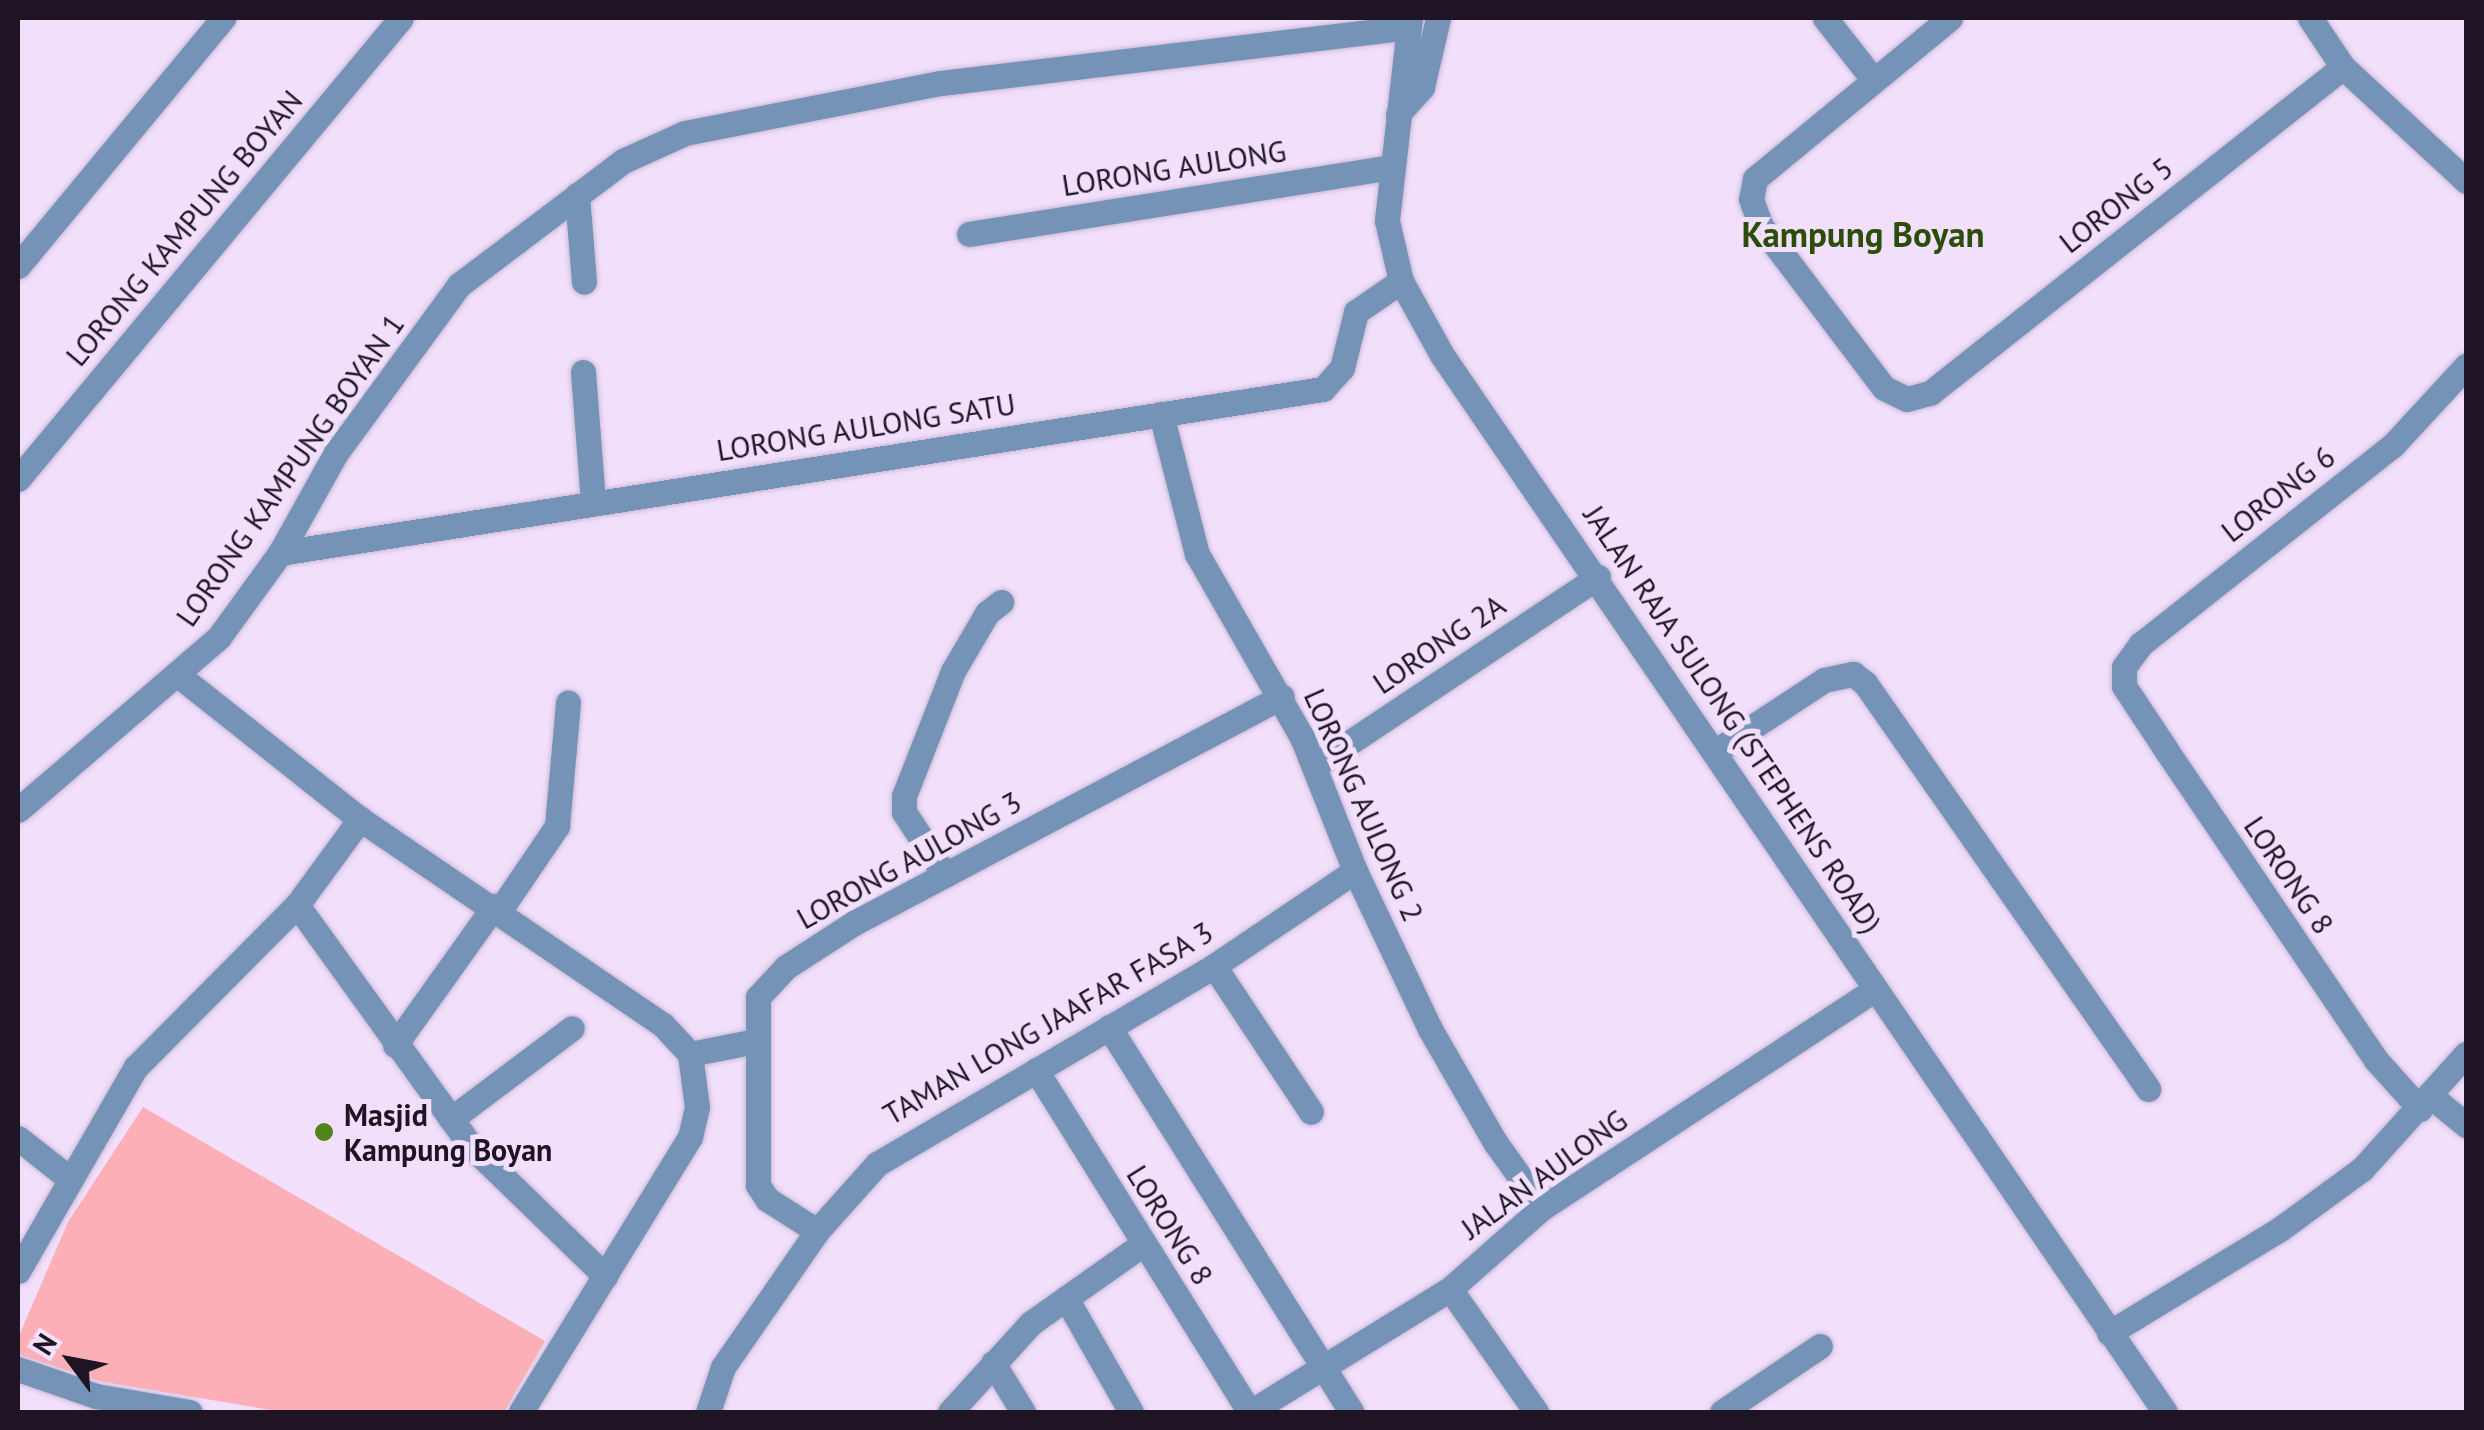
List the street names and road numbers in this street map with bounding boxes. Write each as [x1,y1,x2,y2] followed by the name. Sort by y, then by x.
[58,83,310,373] street label: LORONG KAMPUNG BOYAN
[1059,132,1289,204] street label: LORONG AULONG
[2052,150,2180,260] street label: LORONG 5
[168,307,412,633] street label: LORONG KAMPUNG BOYAN 1
[714,386,1018,468] street label: LORONG AULONG SATU
[2214,439,2342,549] street label: LORONG 6
[1576,498,1890,940] street label: JALAN RAJA SULONG (STEPHENS ROAD)
[1366,587,1512,701] street label: LORONG 2A
[1296,683,1432,927] street label: LORONG AULONG 2
[790,783,1028,937] street label: LORONG AULONG 3
[2237,809,2341,941] street label: LORONG 8
[876,913,1220,1133] street label: TAMAN LONG JAAFAR FASA 3
[1454,1101,1634,1247] street label: JALAN AULONG
[1119,1159,1221,1291] street label: LORONG 8

